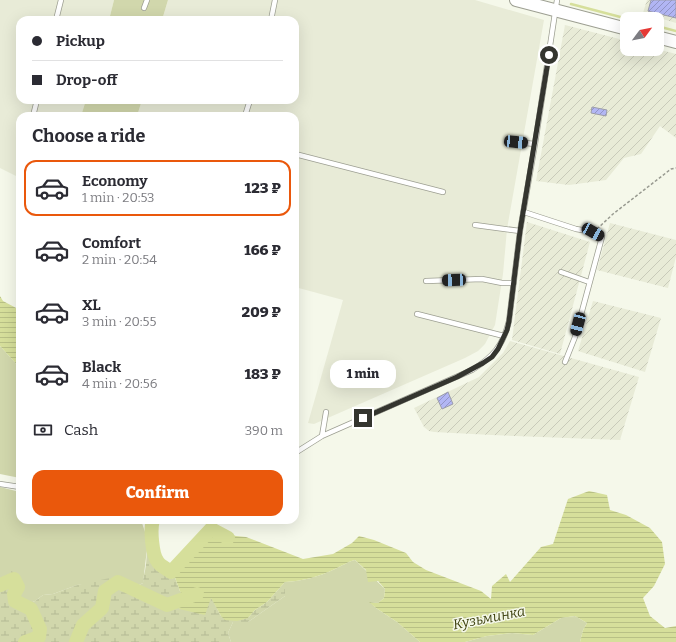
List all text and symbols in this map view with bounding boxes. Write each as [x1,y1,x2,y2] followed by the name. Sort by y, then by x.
[620,12,664,56] north arrow
[620,12,664,56] map controls
[56,32,105,50] text: Pickup
[540,46,558,64] route start
[56,71,117,89] text: Drop-off
[32,125,145,147] text: Choose a ride
[503,135,529,149] car
[34,170,70,206] icon: car
[82,172,148,190] text: Economy
[245,179,281,197] text: 123 ₽
[82,190,155,205] text: 1 min · 20:53
[580,221,606,243] car
[34,232,70,268] icon: car
[82,234,141,252] text: Comfort
[244,241,281,259] text: 166 ₽
[82,252,157,267] text: 2 min · 20:54
[442,274,466,286] car
[34,294,70,330] icon: car
[82,296,101,314] text: XL
[242,303,281,321] text: 209 ₽
[569,311,587,337] car
[82,314,157,329] text: 3 min · 20:55
[34,356,70,392] icon: car
[82,358,121,376] text: Black
[330,360,396,388] callout: 1 min
[244,365,281,383] text: 183 ₽
[346,366,380,381] text: 1 min
[82,376,157,391] text: 4 min · 20:56
[354,409,372,427] route end
[32,419,54,441] icon: cash
[64,421,98,439] text: Cash
[245,423,283,438] text: 390 m
[32,470,283,516] button: Confirm
[452,603,526,633] water label: Кузьминка

